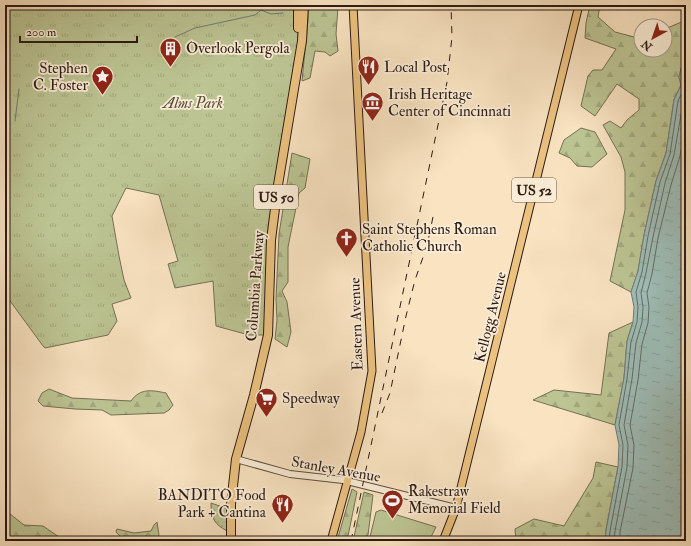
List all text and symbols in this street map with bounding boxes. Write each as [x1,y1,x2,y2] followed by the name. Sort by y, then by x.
[20,18,137,44] scale bar
[633,18,673,58] north arrow
[26,25,57,40] text: 200 m
[158,35,184,68] building icon: Overlook Pergola
[638,36,656,54] text: N
[186,39,290,58] place label: Overlook Pergola
[356,54,382,87] restaurant icon: Local Post
[384,58,447,77] place label: Local Post
[33,59,88,95] place label: Stephen C. Foster
[90,64,116,97] place icon: Stephen C. Foster
[388,85,511,121] place label: Irish Heritage Center of Cincinnati
[359,90,385,123] museum icon: Irish Heritage Center of Cincinnati
[161,94,223,113] park label: Alms Park
[512,178,556,202] road number: US 52
[254,185,298,209] road number: US 50
[362,220,497,256] place label: Saint Stephens Roman Catholic Church
[333,225,359,258] church icon: Saint Stephens Roman Catholic Church
[242,230,269,342] street label: Columbia Parkway
[470,270,511,364] street label: Kellogg Avenue
[345,277,368,371] street label: Eastern Avenue
[253,385,279,418] supermarket icon: Speedway
[282,389,340,409] place label: Speedway
[290,452,382,487] street label: Stanley Avenue
[408,482,501,518] place label: Rakestraw Memorial Field
[158,486,267,522] place label: BANDITO Food Park + Cantina
[380,487,406,520] sports icon: Rakestraw Memorial Field
[269,491,295,524] restaurant icon: BANDITO Food Park + Cantina

